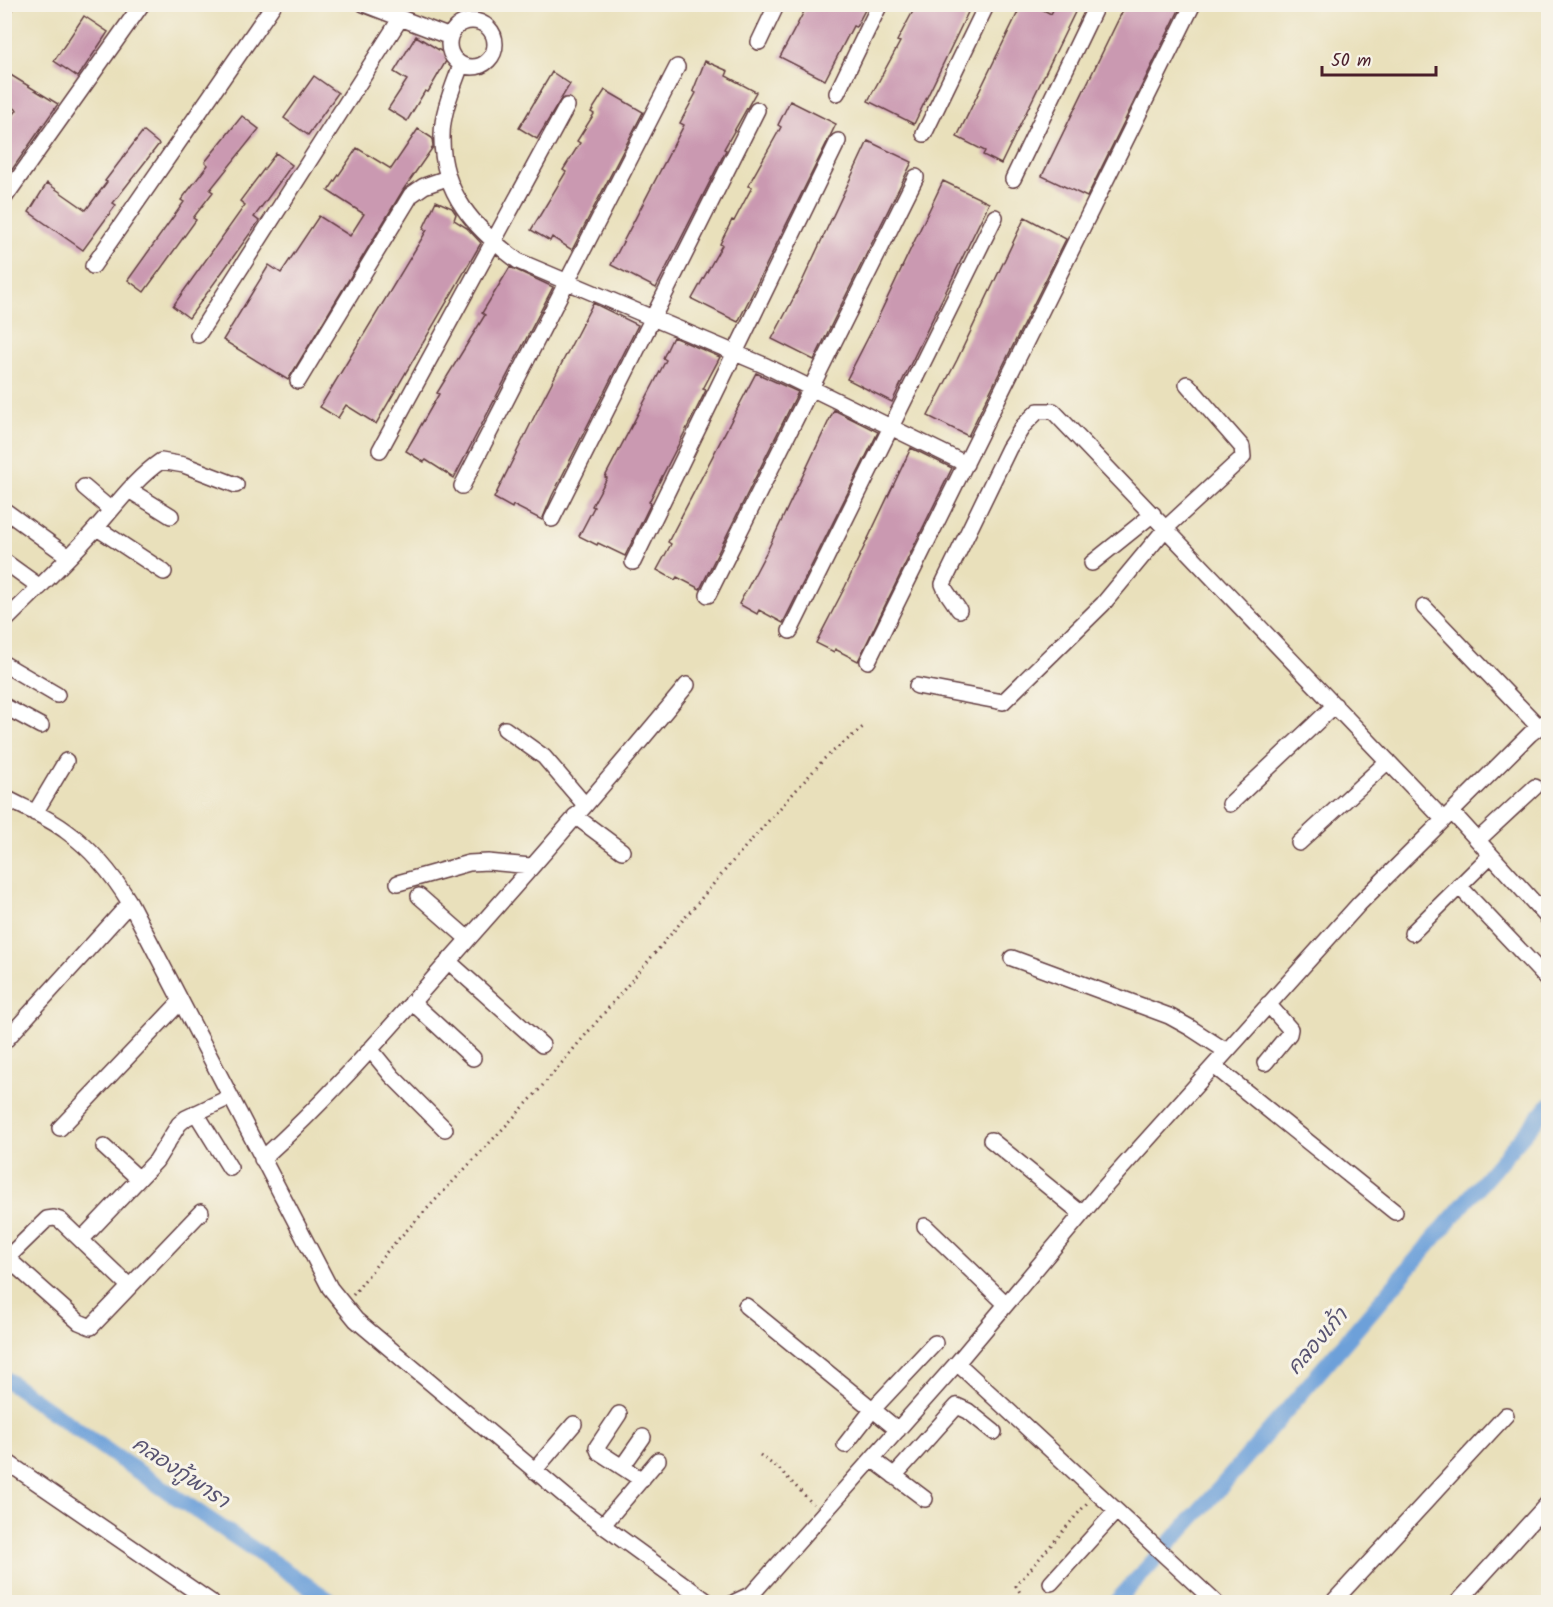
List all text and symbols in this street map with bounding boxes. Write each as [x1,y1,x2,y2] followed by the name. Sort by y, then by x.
[1322,39,1436,77] scale bar
[1331,47,1371,76] text: 50 m
[1280,1300,1358,1383] water label: คลองเก้า
[125,1429,237,1519] water label: คลองกู้พารา

